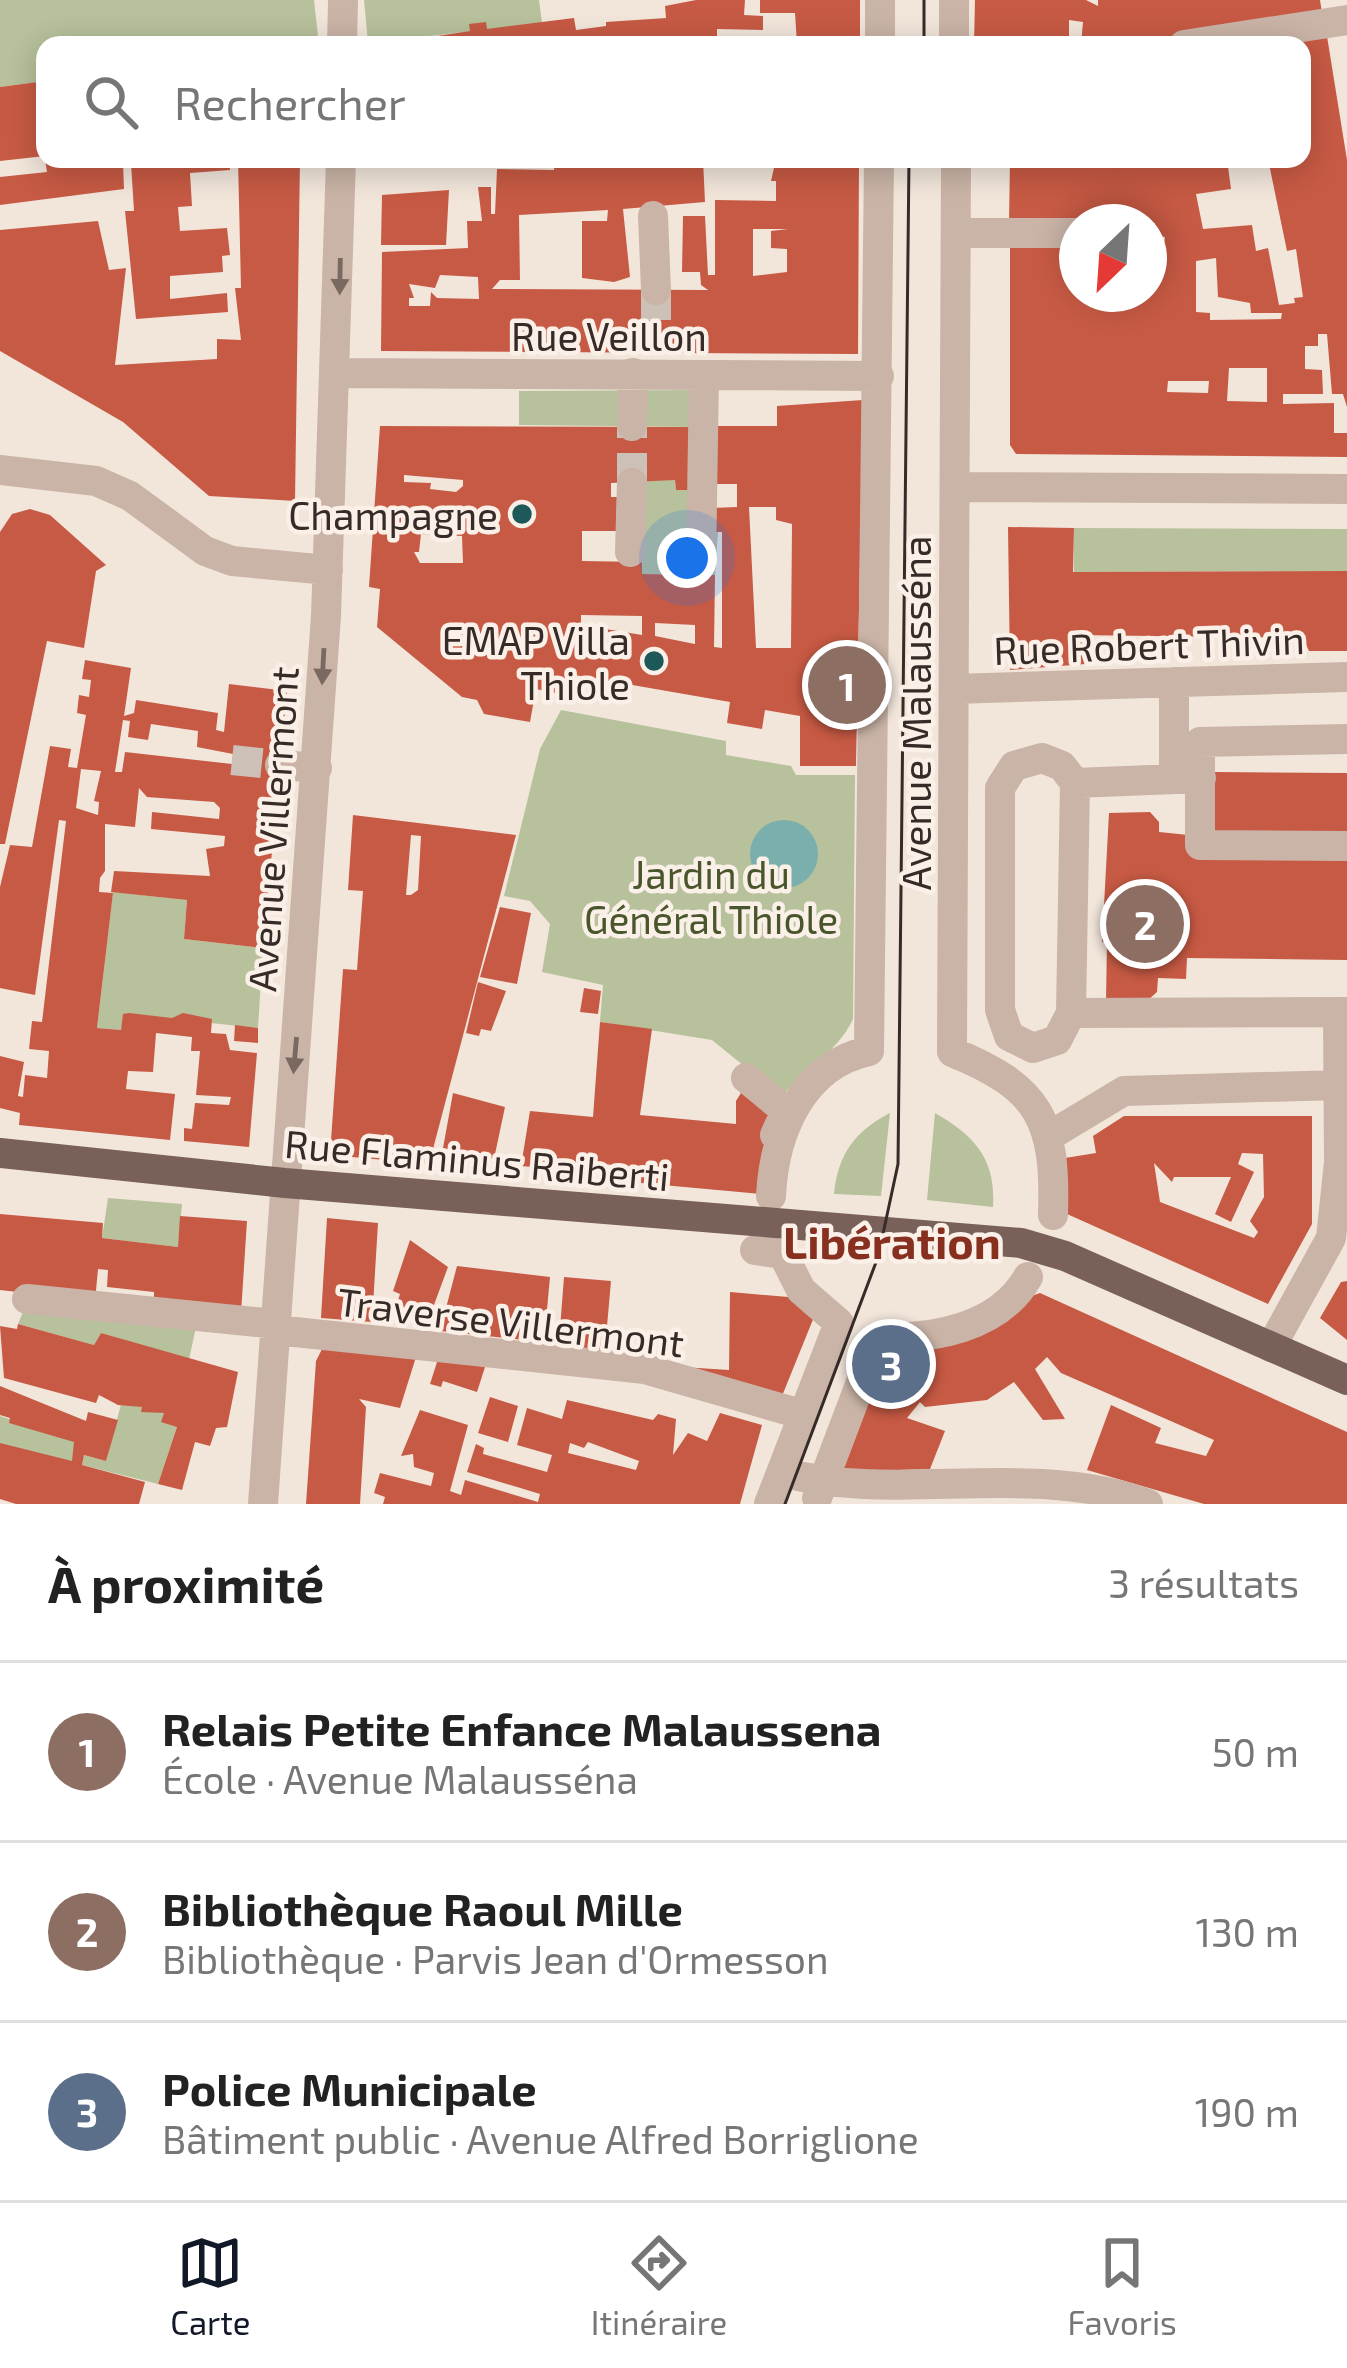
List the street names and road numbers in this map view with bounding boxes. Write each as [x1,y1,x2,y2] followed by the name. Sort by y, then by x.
[511,312,707,359] street label: Rue Veillon
[892,536,939,890] street label: Avenue Malausséna
[993,615,1305,673] street label: Rue Robert Thivin
[237,665,307,993] street label: Avenue Villermont
[283,1119,671,1199] street label: Rue Flaminus Raiberti
[335,1276,687,1366] street label: Traverse Villermont

